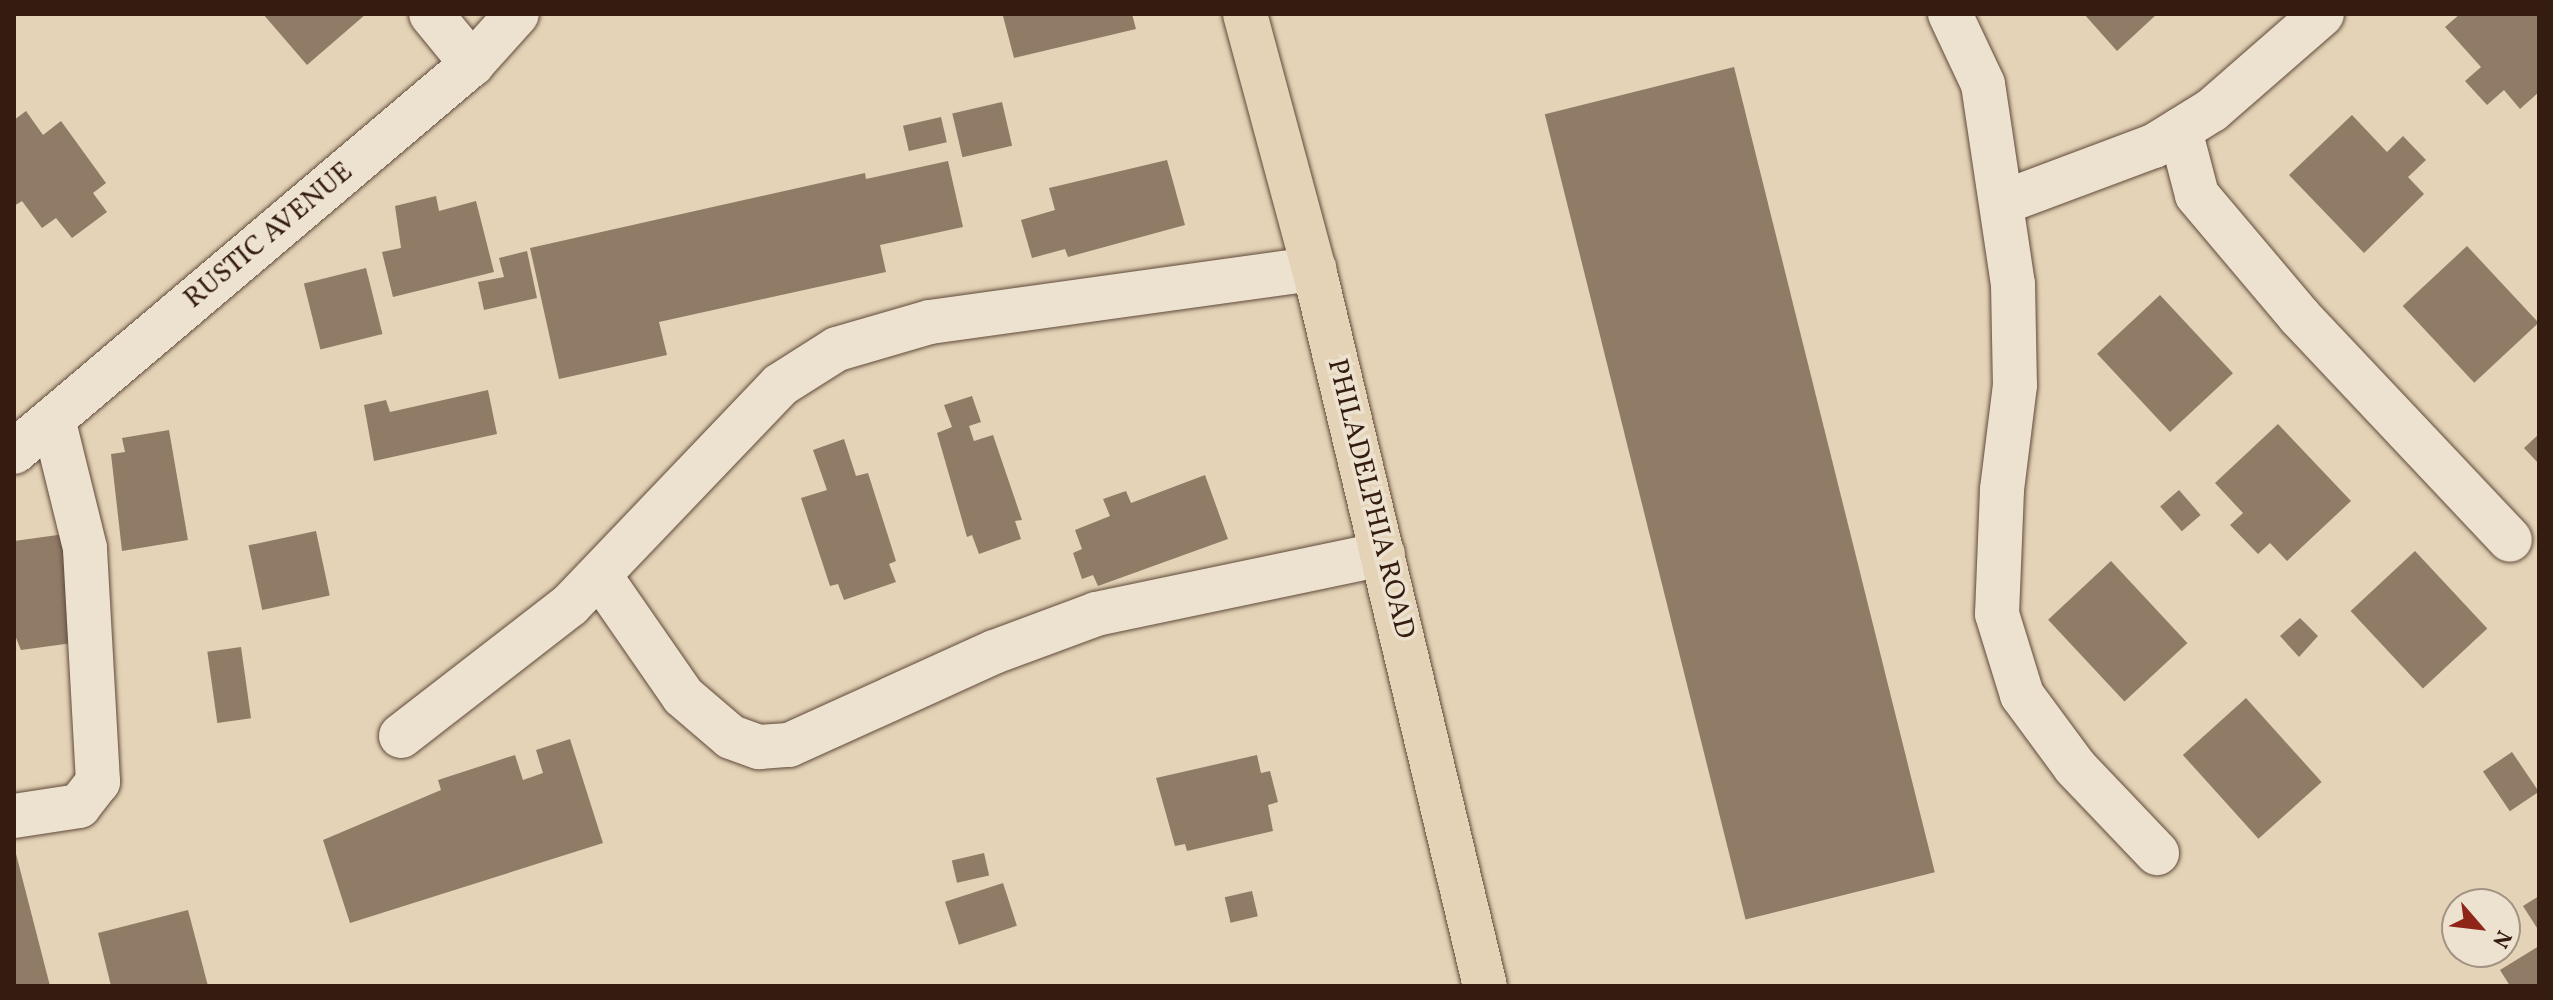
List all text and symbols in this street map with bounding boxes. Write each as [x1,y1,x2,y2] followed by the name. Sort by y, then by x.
[178,156,360,316] street label: RUSTIC AVENUE
[1319,356,1421,642] street label: PHILADELPHIA ROAD
[2441,888,2521,968] north arrow
[2483,924,2518,953] text: N

